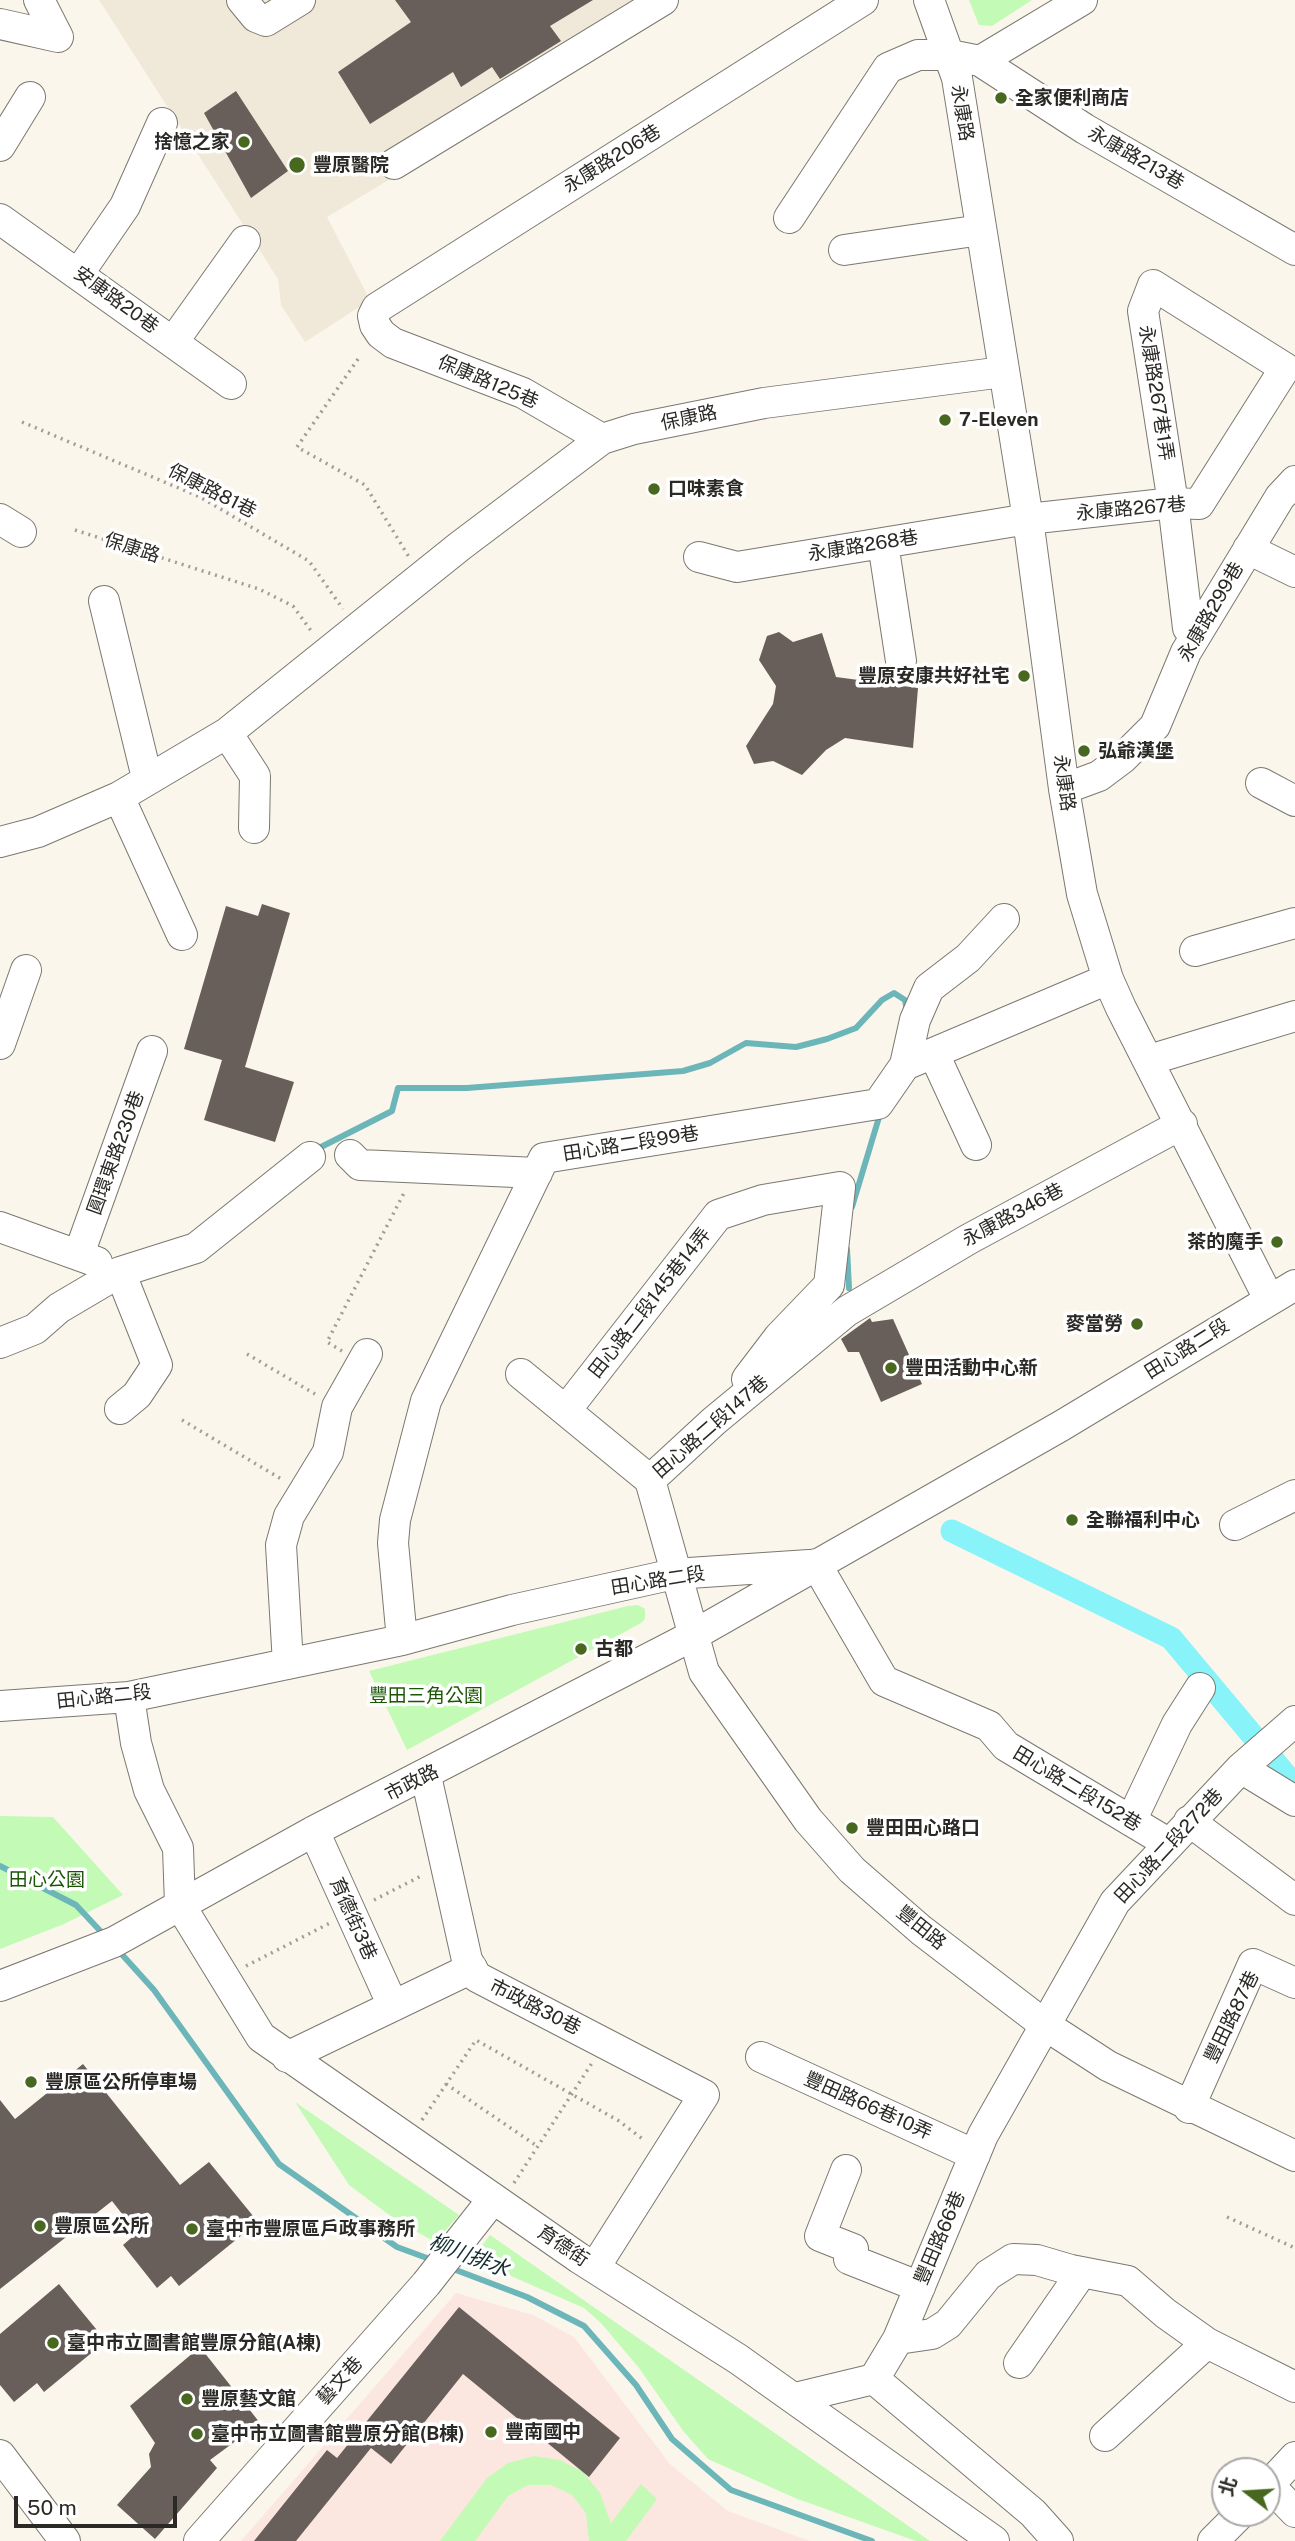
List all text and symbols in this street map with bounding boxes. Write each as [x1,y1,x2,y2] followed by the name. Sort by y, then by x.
[946,83,978,143] street label: 永康路
[1015,87,1129,109] place label: 全家便利商店
[993,90,1009,106] marker: 全家便利商店
[559,120,665,198] street label: 永康路206巷
[1084,121,1188,195] street label: 永康路213巷
[154,131,230,153] place label: 捨憶之家
[236,134,252,150] marker: 捨憶之家
[313,154,389,176] place label: 豐原醫院
[287,155,307,175] marker: 豐原醫院
[69,262,163,338] street label: 安康路20巷
[1134,324,1178,462] street label: 永康路267巷1弄
[434,351,542,413] street label: 保康路125巷
[659,401,719,435] street label: 保康路
[959,409,1038,431] place label: 7-Eleven
[937,412,953,428] marker: 7-Eleven
[164,459,260,523] street label: 保康路81巷
[668,478,744,500] place label: 口味素食
[646,481,662,497] marker: 口味素食
[1075,493,1187,525] street label: 永康路267巷
[806,526,920,566] street label: 永康路268巷
[101,528,163,568] street label: 保康路
[1173,558,1249,666] street label: 永康路299巷
[858,665,1010,687] place label: 豐原安康共好社宅
[1016,668,1032,684] marker: 豐原安康共好社宅
[1098,740,1174,762] place label: 弘爺漢堡
[1076,743,1092,759] marker: 弘爺漢堡
[1049,753,1079,813] street label: 永康路
[83,1088,149,1218] street label: 圓環東路230巷
[561,1122,701,1166] street label: 田心路二段99巷
[958,1179,1068,1251] street label: 永康路346巷
[584,1223,716,1383] street label: 田心路二段145巷14弄
[1187,1231,1263,1253] place label: 茶的魔手
[1269,1234,1285,1250] marker: 茶的魔手
[1066,1313,1123,1335] place label: 麥當勞
[1141,1314,1233,1384] street label: 田心路二段
[1129,1316,1145,1332] marker: 麥當勞
[905,1357,1038,1379] place label: 豐田活動中心新
[883,1360,899,1376] marker: 豐田活動中心新
[649,1371,773,1483] street label: 田心路二段147巷
[1086,1509,1200,1531] place label: 全聯福利中心
[1064,1512,1080,1528] marker: 全聯福利中心
[609,1562,707,1600] street label: 田心路二段
[595,1638,633,1660] place label: 古都
[573,1641,589,1657] marker: 古都
[56,1681,152,1713] street label: 田心路二段
[369,1685,483,1707] park label: 豐田三角公園
[1009,1742,1145,1836] street label: 田心路二段152巷
[381,1760,443,1806] street label: 市政路
[1110,1784,1228,1908] street label: 田心路二段272巷
[866,1817,980,1839] place label: 豐田田心路口
[844,1820,860,1836] marker: 豐田田心路口
[9,1869,85,1891] park label: 田心公園
[325,1874,381,1964] street label: 育德街3巷
[892,1901,950,1955] street label: 豐田路
[1200,1967,1264,2067] street label: 豐田路87巷
[486,1974,584,2040] street label: 市政路30巷
[800,2068,936,2144] street label: 豐田路66巷10弄
[45,2071,197,2093] place label: 豐原區公所停車場
[23,2074,39,2090] marker: 豐原區公所停車場
[910,2188,970,2288] street label: 豐田路66巷
[54,2215,149,2237] place label: 豐原區公所
[32,2218,48,2234] marker: 豐原區公所
[206,2218,415,2240] place label: 臺中市豐原區戶政事務所
[184,2221,200,2237] marker: 臺中市豐原區戶政事務所
[533,2221,593,2271] street label: 育德街
[425,2229,513,2283] water label: 柳川排水
[67,2332,322,2354] place label: 臺中市立圖書館豐原分館(A棟)
[45,2335,61,2351] marker: 臺中市立圖書館豐原分館(A棟)
[312,2352,368,2410] street label: 藝文巷
[201,2388,296,2410] place label: 豐原藝文館
[179,2391,195,2407] marker: 豐原藝文館
[505,2421,581,2443] place label: 豐南國中
[211,2423,465,2445] place label: 臺中市立圖書館豐原分館(B棟)
[483,2424,499,2440] marker: 豐南國中
[189,2426,205,2442] marker: 臺中市立圖書館豐原分館(B棟)
[1211,2457,1281,2527] north arrow
[1215,2474,1241,2499] text: 北
[18,2482,180,2526] scale bar
[27,2495,77,2520] text: 50 m

